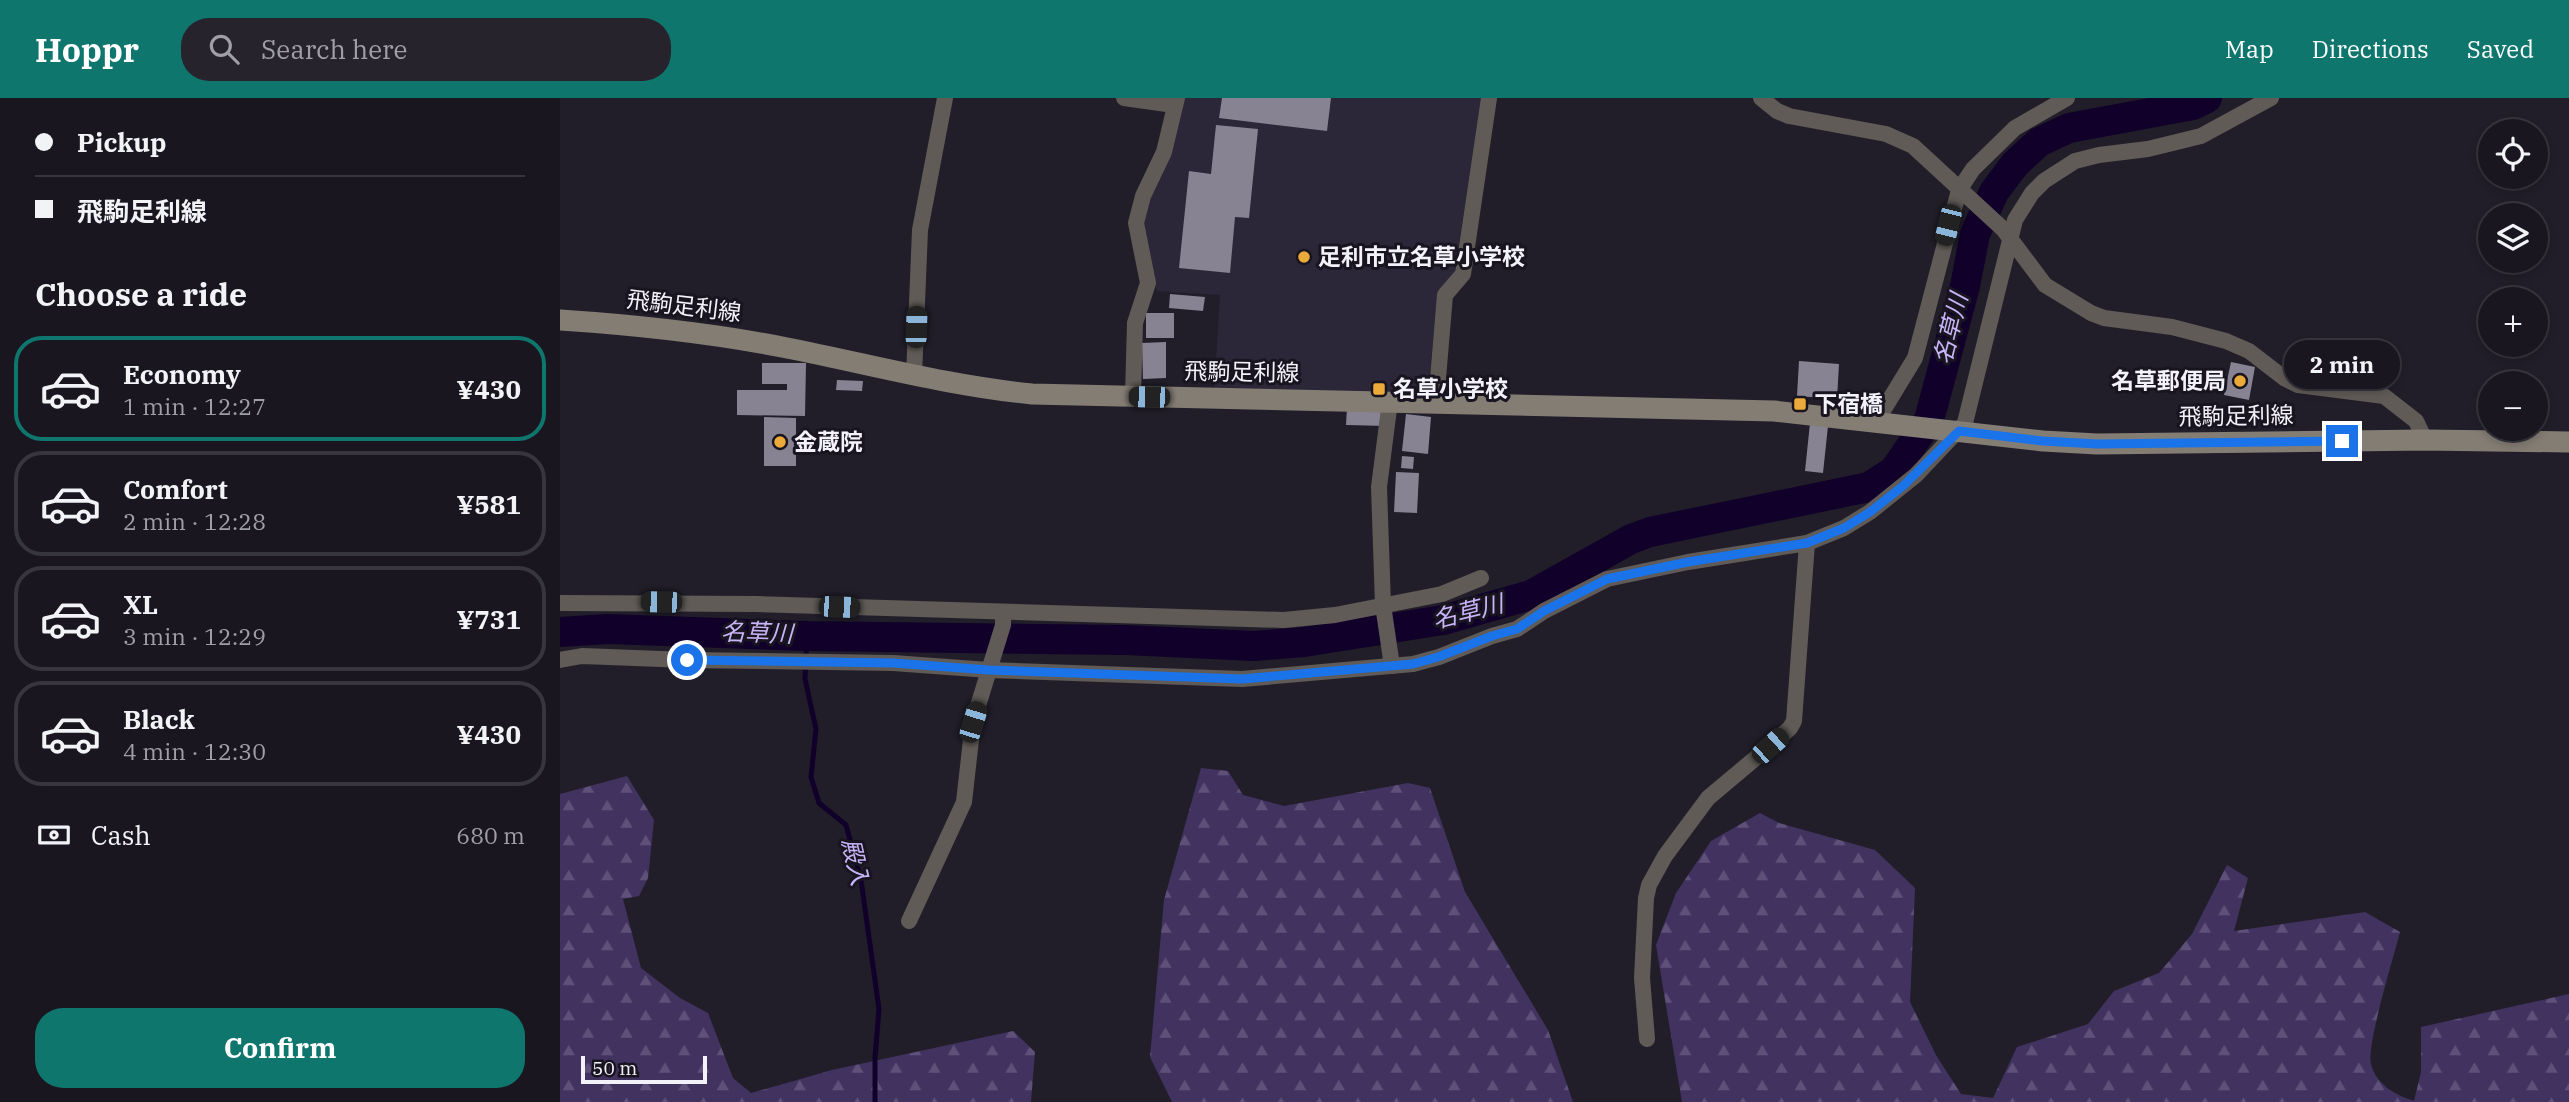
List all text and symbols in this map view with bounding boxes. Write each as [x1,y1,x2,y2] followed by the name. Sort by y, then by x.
[181,18,671,81] search box
[35,28,139,71] text: Hoppr
[205,30,243,68] icon: search
[261,32,408,66] text: Search here
[2225,33,2274,65] text: Map
[2312,33,2429,65] text: Directions
[2467,33,2534,65] text: Saved
[2478,119,2548,441] map controls
[2478,119,2548,189] button: locate
[77,125,167,159] text: Pickup
[77,194,207,228] text: 飛駒足利線
[1933,202,1964,248] car
[2478,203,2548,273] button: layers
[1318,241,1525,271] place label: 足利市立名草小学校
[1296,249,1312,265] marker: 足利市立名草小学校
[35,273,247,315] text: Choose a ride
[625,283,743,327] street label: 飛駒足利線
[1926,287,1975,368] water label: 名草川
[2478,287,2548,357] button: +
[905,306,928,348] car
[2284,340,2400,388] callout: 2 min
[2310,349,2374,379] text: 2 min
[1184,355,1300,387] street label: 飛駒足利線
[39,357,102,420] icon: car
[123,357,241,391] text: Economy
[2111,365,2226,395] place label: 名草郵便局
[2478,371,2548,441] button: −
[456,372,521,406] text: ¥430
[1393,373,1508,403] place label: 名草小学校
[2232,373,2248,389] marker: 名草郵便局
[1371,381,1387,397] marker: 名草小学校
[1128,386,1171,408] car
[1814,388,1883,418] place label: 下宿橋
[123,391,266,421] text: 1 min · 12:27
[1792,396,1808,412] marker: 下宿橋
[2178,399,2294,431] street label: 飛駒足利線
[2326,425,2358,457] route end
[794,426,863,456] place label: 金蔵院
[772,434,788,450] marker: 金蔵院
[39,472,102,535] icon: car
[123,472,228,506] text: Comfort
[456,487,521,521] text: ¥581
[123,506,266,536] text: 2 min · 12:28
[1429,586,1509,635] water label: 名草川
[39,587,102,650] icon: car
[123,587,158,621] text: XL
[640,591,683,613] car
[818,596,861,618] car
[456,602,521,636] text: ¥731
[720,615,797,649] water label: 名草川
[123,621,266,651] text: 3 min · 12:29
[671,644,703,676] route start
[957,699,990,745] car
[39,702,102,765] icon: car
[123,702,195,736] text: Black
[456,717,521,751] text: ¥430
[1748,724,1793,768] car
[123,736,266,766] text: 4 min · 12:30
[35,816,73,854] icon: cash
[91,818,151,852] text: Cash
[456,820,525,850] text: 680 m
[835,835,877,889] water label: 殿入
[35,1008,525,1088] button: Confirm
[581,1053,707,1085] scale bar
[592,1056,637,1080] text: 50 m

